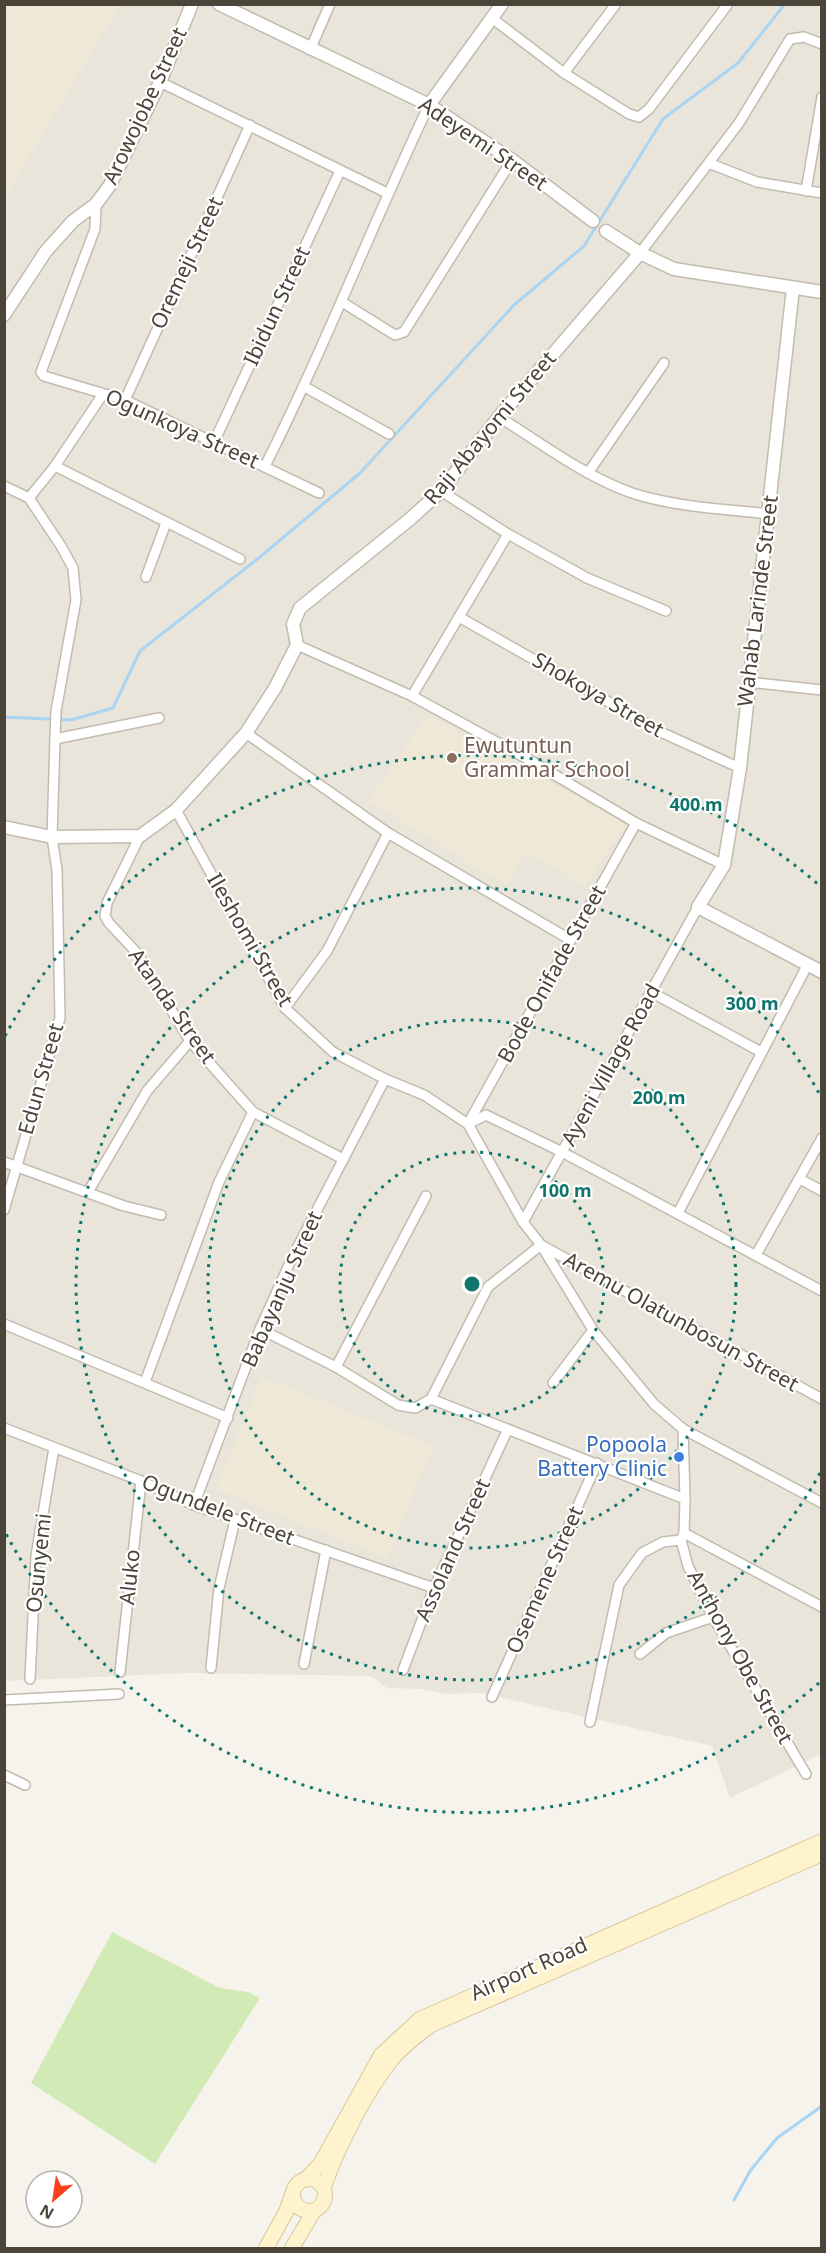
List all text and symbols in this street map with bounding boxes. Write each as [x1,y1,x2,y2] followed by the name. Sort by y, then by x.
[95,22,193,189] street label: Arowojobe Street
[414,90,554,197] street label: Adeyemi Street
[143,192,229,333] street label: Oremeji Street
[236,241,316,370] street label: Ibidun Street
[417,345,562,510] street label: Raji Abayomi Street
[101,382,264,475] street label: Ogunkoya Street
[730,493,784,708] street label: Wahab Larinde Street
[528,645,670,743] street label: Shokoya Street
[464,731,630,783] place label: Ewutuntun Grammar School
[445,751,459,765] marker: Ewutuntun Grammar School
[669,792,723,816] text: 400 m
[201,868,301,1011] street label: Ileshomi Street
[491,879,612,1067] street label: Bode Onifade Street
[123,942,223,1069] street label: Atanda Street
[554,979,666,1151] street label: Ayeni Village Road
[725,991,779,1015] text: 300 m
[11,1019,69,1138] street label: Edun Street
[632,1085,686,1109] text: 200 m
[538,1178,592,1202] text: 100 m
[234,1206,328,1371] street label: Babayanju Street
[559,1245,804,1398] street label: Aremu Olatunbosun Street
[462,1274,482,1294] centre of rings
[537,1430,667,1482] place label: Popoola Battery Clinic
[672,1450,686,1464] marker: Popoola Battery Clinic
[138,1467,299,1551] street label: Ogundele Street
[408,1473,496,1625] street label: Assoland Street
[499,1501,589,1658] street label: Osemene Street
[19,1512,57,1614] street label: Osunyemi
[112,1548,146,1606] street label: Aluko
[682,1565,800,1749] street label: Anthony Obe Street
[466,1930,592,2006] street label: Airport Road
[24,2169,84,2229] north arrow
[36,2199,58,2225] text: N

